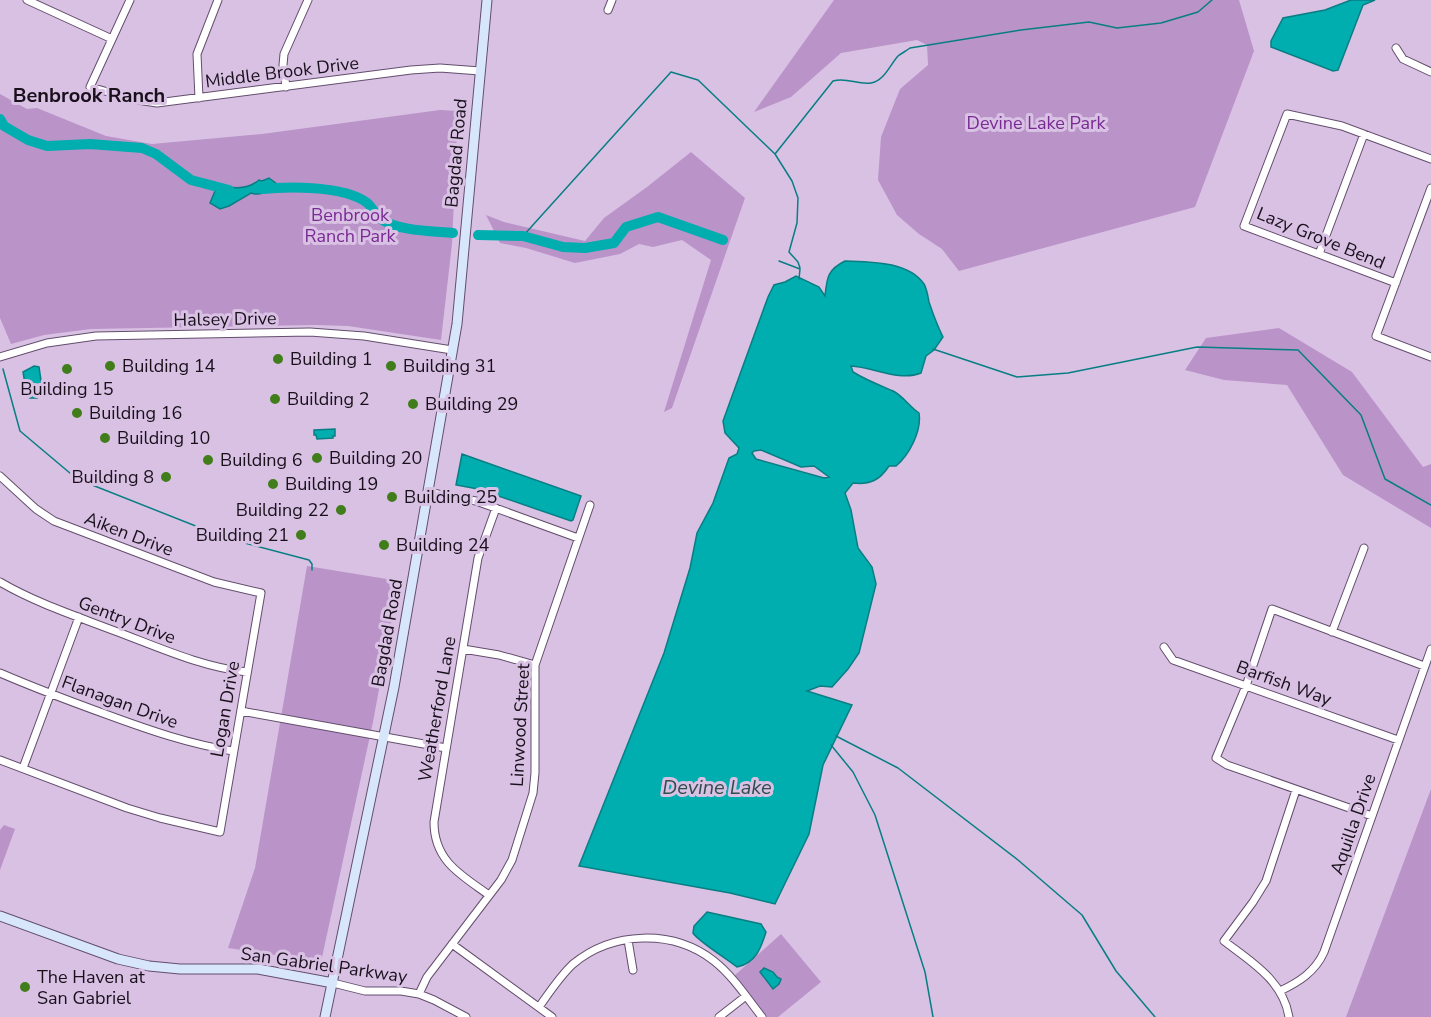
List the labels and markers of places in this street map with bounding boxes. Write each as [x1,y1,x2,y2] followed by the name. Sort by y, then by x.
[290,347,373,371] place label: Building 1
[271,352,285,366] marker: Building 1
[122,354,216,378] place label: Building 14
[403,354,496,378] place label: Building 31
[103,359,117,373] marker: Building 14
[384,359,398,373] marker: Building 31
[60,362,74,376] marker: Building 15
[20,377,114,401] place label: Building 15
[287,387,370,411] place label: Building 2
[268,392,282,406] marker: Building 2
[425,392,518,416] place label: Building 29
[406,397,420,411] marker: Building 29
[89,401,182,425] place label: Building 16
[70,406,84,420] marker: Building 16
[117,426,210,450] place label: Building 10
[98,431,112,445] marker: Building 10
[329,446,422,470] place label: Building 20
[220,448,303,472] place label: Building 6
[310,451,324,465] marker: Building 20
[201,453,215,467] marker: Building 6
[71,465,154,489] place label: Building 8
[159,470,173,484] marker: Building 8
[285,472,378,496] place label: Building 19
[266,477,280,491] marker: Building 19
[404,485,497,509] place label: Building 25
[385,490,399,504] marker: Building 25
[236,498,329,522] place label: Building 22
[334,503,348,517] marker: Building 22
[196,523,289,547] place label: Building 21
[294,528,308,542] marker: Building 21
[396,533,490,557] place label: Building 24
[377,538,391,552] marker: Building 24
[37,965,146,1010] place label: The Haven at San Gabriel
[18,980,32,994] marker: The Haven at San Gabriel

